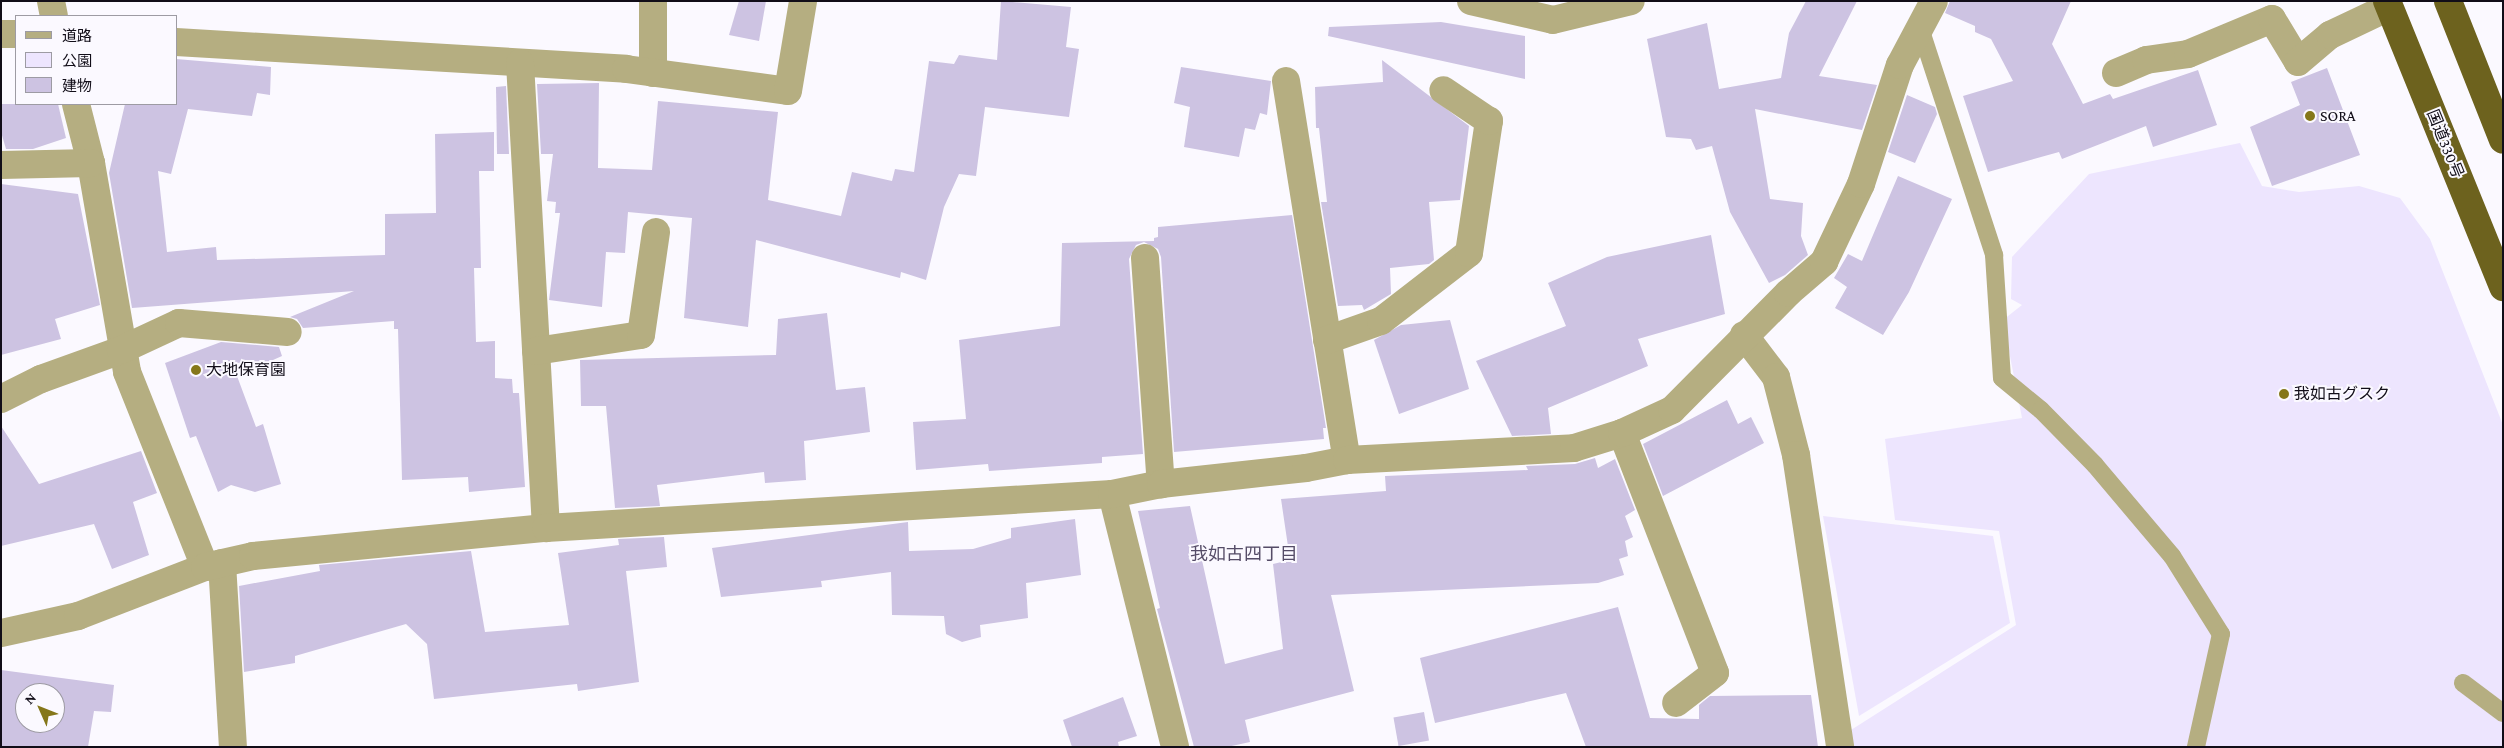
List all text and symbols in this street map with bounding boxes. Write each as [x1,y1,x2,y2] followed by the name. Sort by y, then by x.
[15,15,178,105] legend
[62,28,92,44] text: 道路
[62,53,92,69] text: 公園
[62,78,92,94] text: 建物
[2320,106,2356,126] place label: SORA
[2423,107,2467,181] street label: 国道330号
[2304,110,2316,122] marker: SORA
[206,360,286,380] place label: 大地保育園
[190,364,202,376] marker: 大地保育園
[2294,384,2390,404] place label: 我如古グスク
[2278,388,2290,400] marker: 我如古グスク
[1190,543,1298,565] district label: 我如古四丁目
[15,683,65,733] north arrow
[21,689,39,707] text: N

